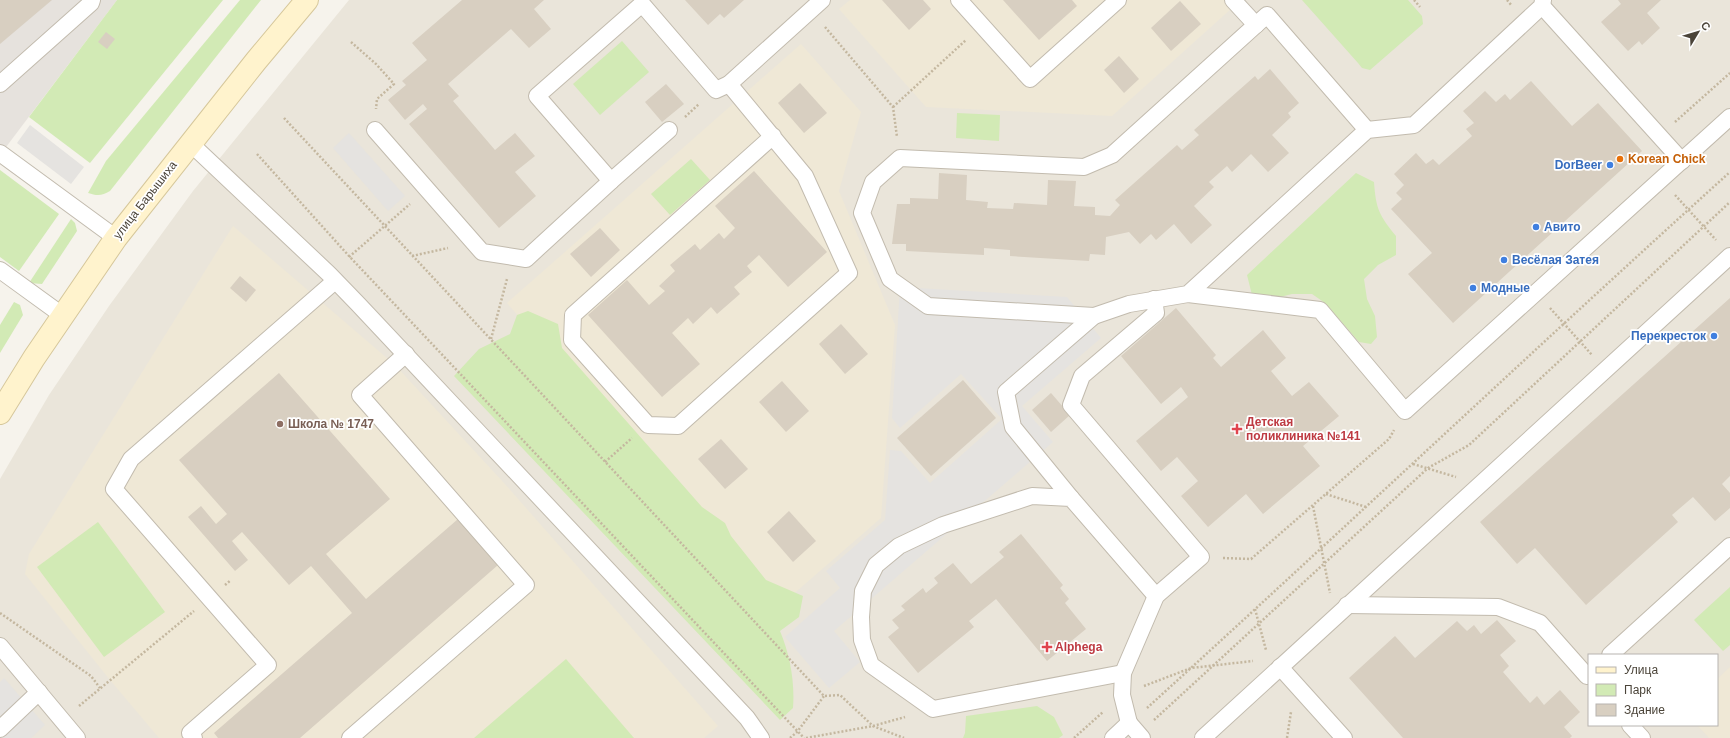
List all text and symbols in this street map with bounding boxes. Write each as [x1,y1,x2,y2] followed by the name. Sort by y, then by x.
[1678,12,1718,52] north arrow
[1699,19,1713,33] text: С
[1628,152,1706,166] place label: Korean Chick
[1615,154,1625,164] marker: Korean Chick
[110,158,180,242] street label: улица Барышиха
[1555,158,1602,172] place label: DorBeer
[1605,160,1615,170] marker: DorBeer
[1544,220,1580,234] place label: Авито
[1531,222,1541,232] marker: Авито
[1512,253,1599,267] place label: Весёлая Затея
[1499,255,1509,265] marker: Весёлая Затея
[1481,281,1530,295] place label: Модные
[1468,283,1478,293] marker: Модные
[1631,329,1707,343] place label: Перекресток
[1709,331,1719,341] marker: Перекресток
[1246,415,1361,443] place label: Детская поликлиника №141
[288,417,374,431] place label: Школа № 1747
[275,419,285,429] marker: Школа № 1747
[1231,423,1243,435] marker: Детская поликлиника №141
[1055,640,1103,654] place label: Alphega
[1042,642,1052,652] marker: Alphega
[1588,654,1718,726] legend
[1624,663,1658,677] text: Улица
[1624,683,1652,697] text: Парк
[1624,703,1665,717] text: Здание

